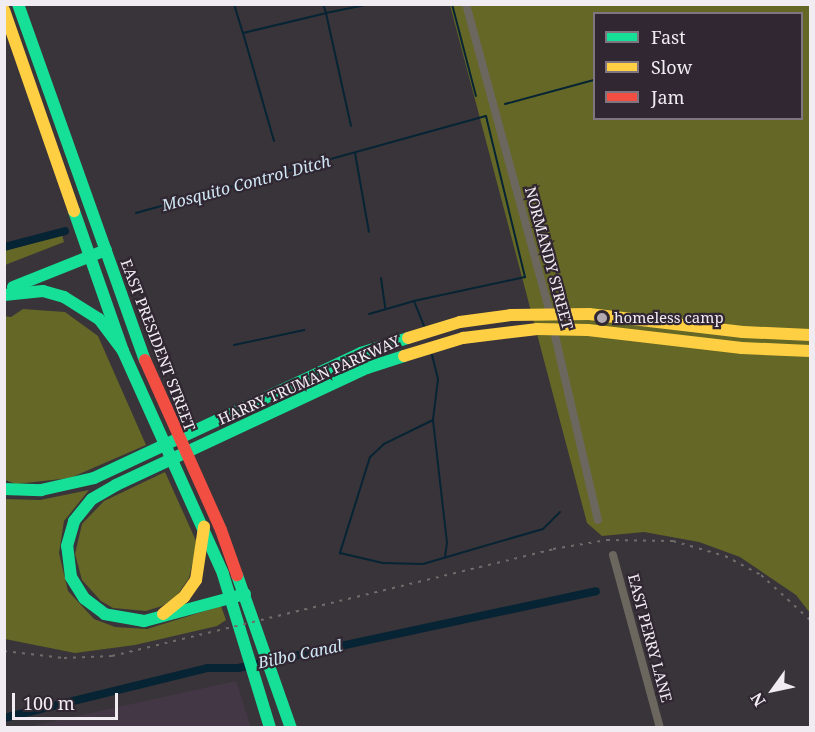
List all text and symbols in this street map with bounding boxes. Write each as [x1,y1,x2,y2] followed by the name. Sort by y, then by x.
[593,12,803,120] legend
[651,25,686,49] text: Fast
[651,55,692,79] text: Slow
[651,85,685,109] text: Jam
[159,151,333,215] water label: Mosquito Control Ditch
[521,185,577,331] street label: NORMANDY STREET
[117,257,199,433] street label: EAST PRESIDENT STREET
[614,309,724,327] place label: homeless camp
[595,311,609,325] marker: homeless camp
[215,332,403,428] street label: HARRY TRUMAN PARKWAY
[624,572,676,704] street label: EAST PERRY LANE
[256,636,344,672] water label: Bilbo Canal
[743,660,803,720] north arrow
[15,681,122,719] scale bar
[745,689,771,711] text: N
[23,691,75,715] text: 100 m

